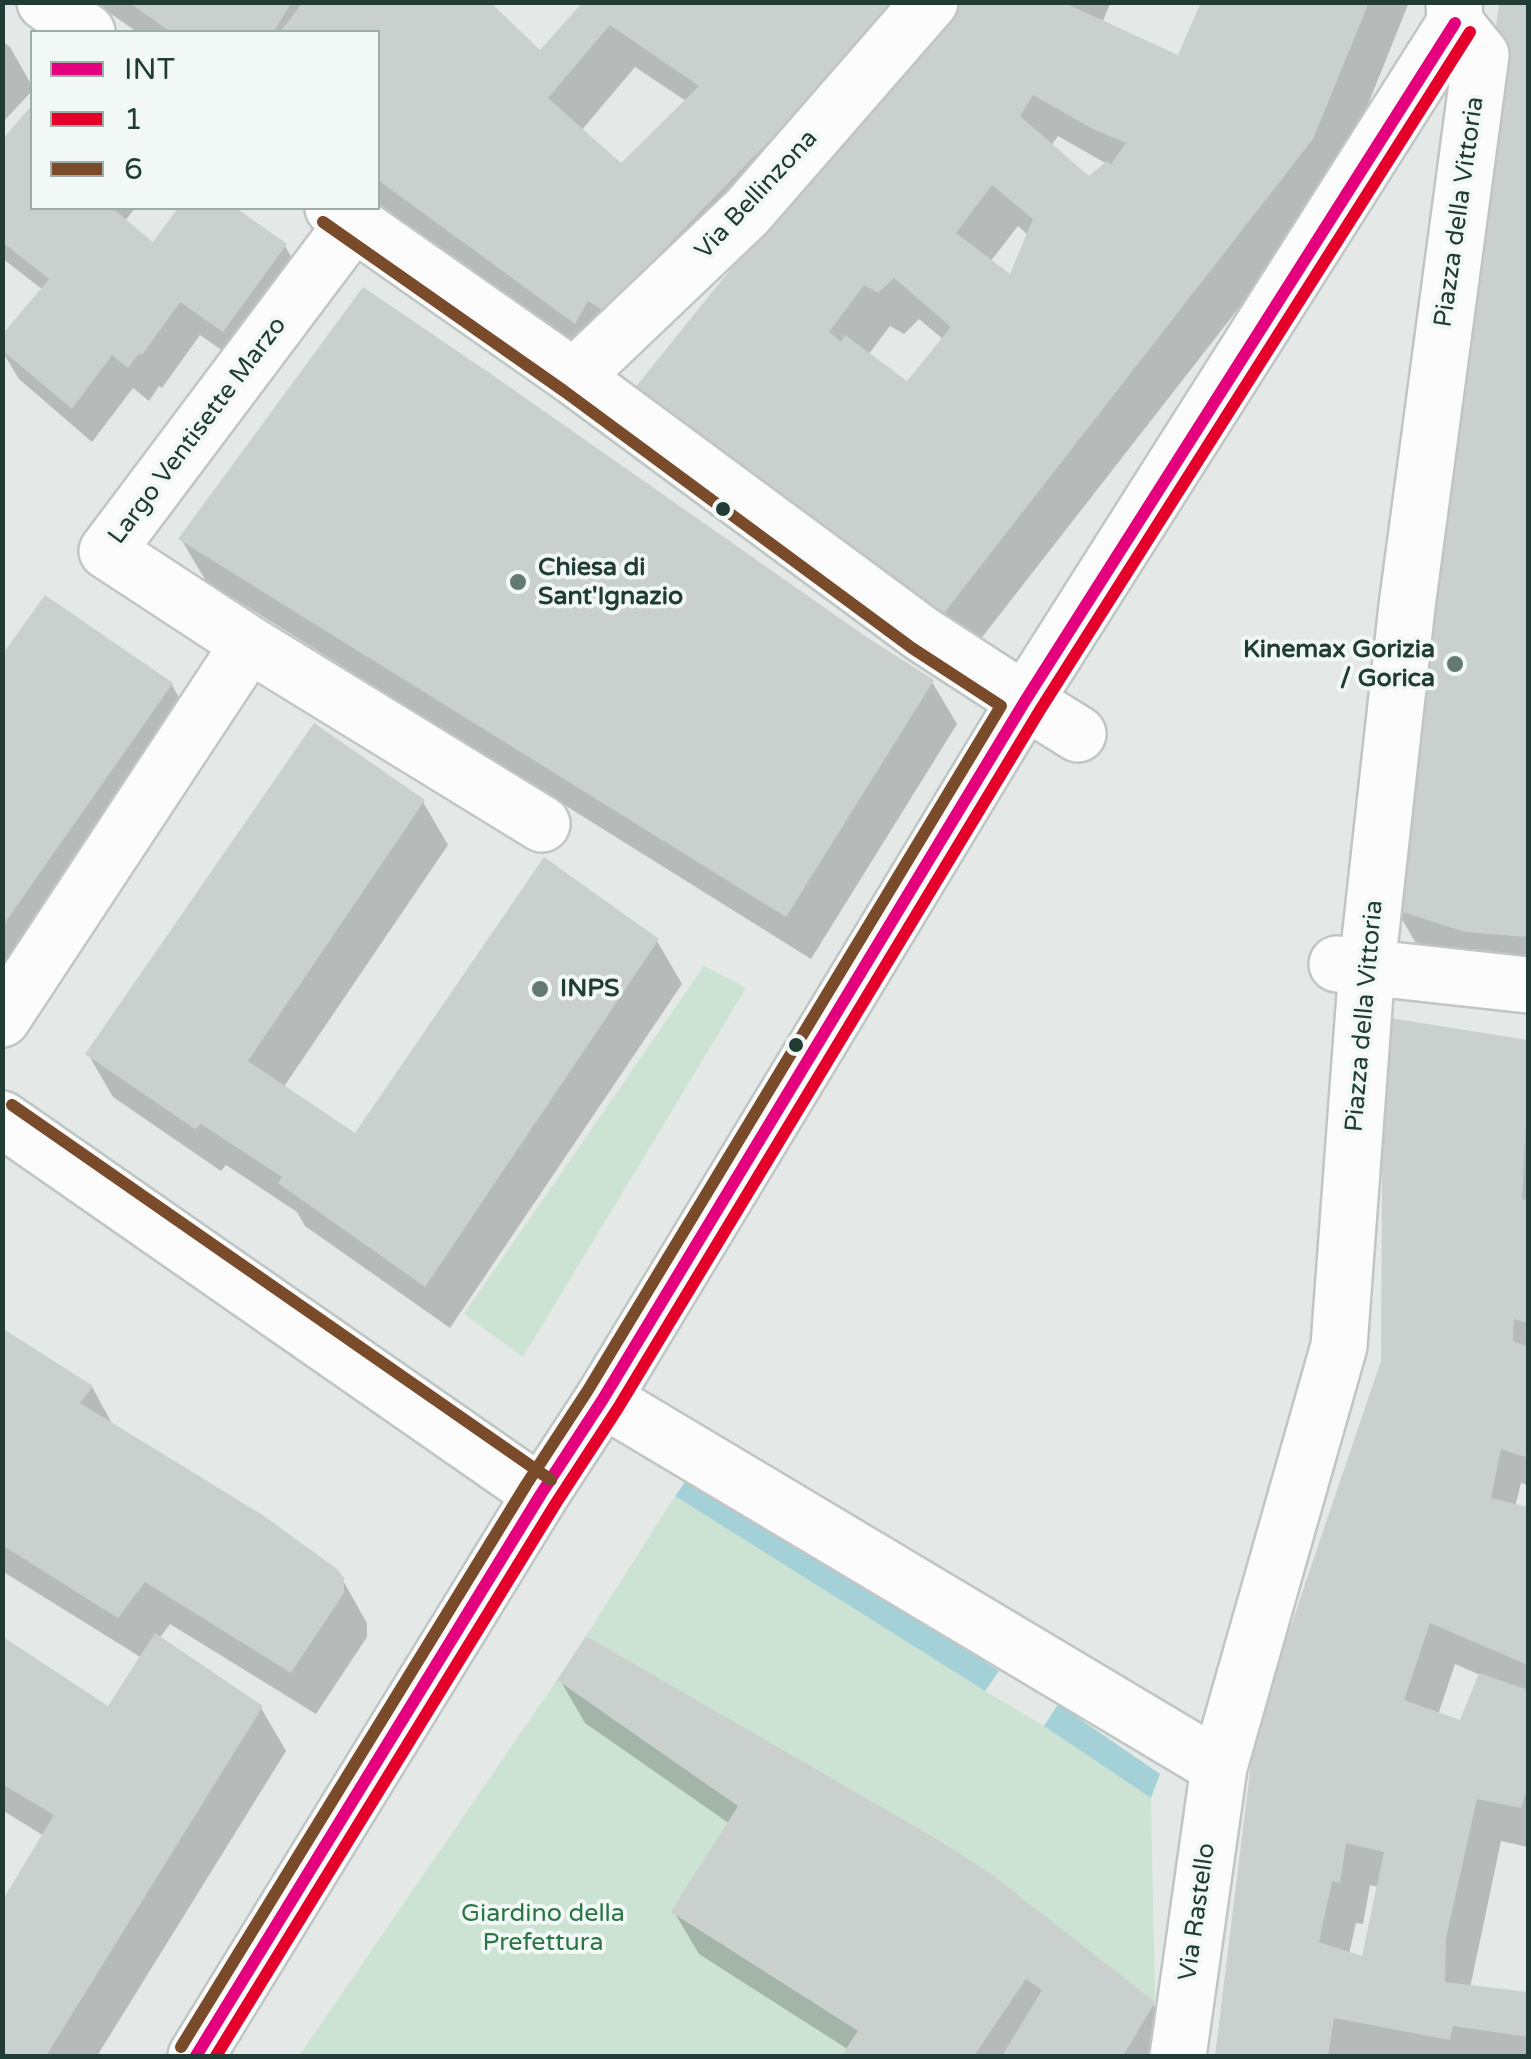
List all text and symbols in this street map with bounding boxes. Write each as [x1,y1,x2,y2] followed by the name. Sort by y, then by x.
[30,30,380,210] legend
[124,51,175,88] text: INT
[1429,95,1491,329] street label: Piazza della Vittoria
[124,101,143,138] text: 1
[689,124,825,266] street label: Via Bellinzona
[124,151,143,188] text: 6
[103,311,293,551] street label: Largo Ventisette Marzo
[713,499,733,519] unlabelled marker
[538,553,683,612] place label: Chiesa di Sant'Ignazio
[507,571,529,593] marker: Chiesa di Sant'Ignazio
[1243,635,1435,694] place label: Kinemax Gorizia / Gorica
[1444,653,1466,675] marker: Kinemax Gorizia / Gorica
[1340,899,1390,1133] street label: Piazza della Vittoria
[560,974,619,1004] place label: INPS
[529,978,551,1000] marker: INPS
[786,1035,806,1055] unlabelled marker
[1173,1841,1223,1983] street label: Via Rastello
[461,1899,625,1958] park label: Giardino della Prefettura

